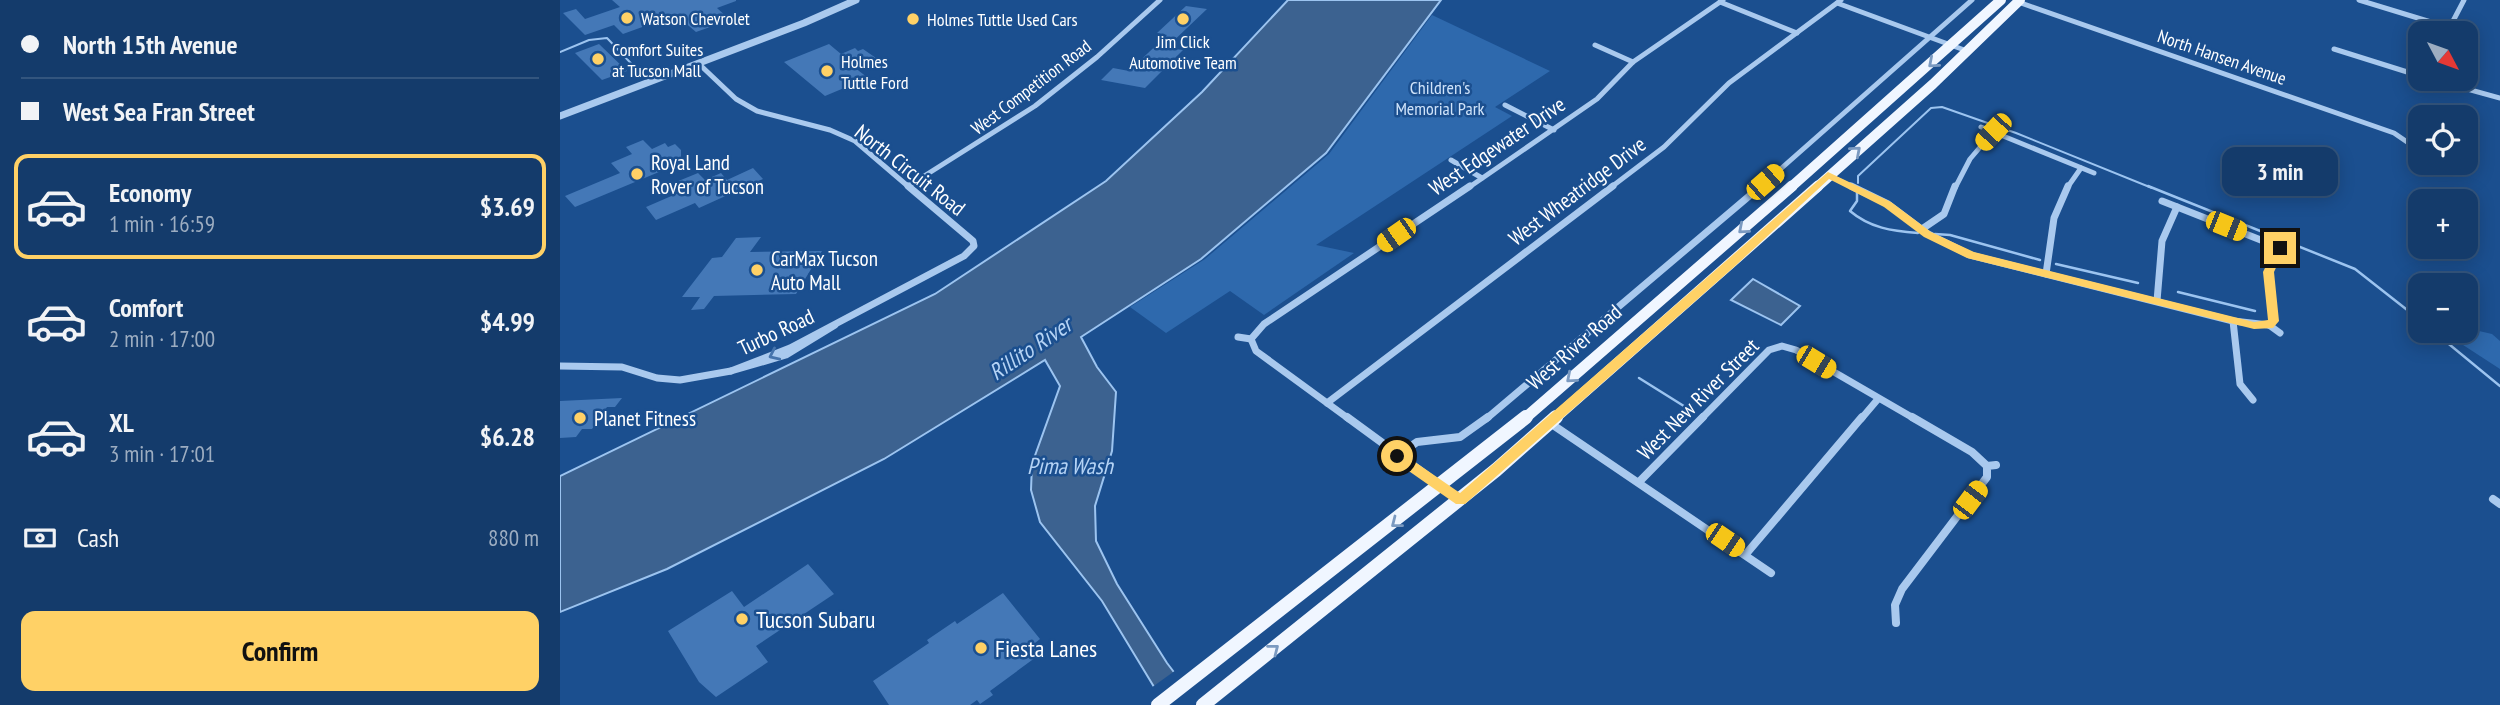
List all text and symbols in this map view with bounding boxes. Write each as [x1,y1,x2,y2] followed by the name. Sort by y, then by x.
[641,7,750,30] place label: Watson Chevrolet
[927,8,1078,31] place label: Holmes Tuttle Used Cars
[619,10,635,26] marker: Watson Chevrolet
[905,11,921,27] marker: Holmes Tuttle Used Cars
[1175,11,1191,27] marker: Jim Click Automotive Team
[2408,21,2478,91] north arrow
[2408,21,2478,343] map controls
[2155,24,2289,90] street label: North Hansen Avenue
[63,28,238,61] text: North 15th Avenue
[1129,30,1237,74] place label: Jim Click Automotive Team
[967,34,1095,140] street label: West Competition Road
[612,38,703,82] place label: Comfort Suites at Tucson Mall
[841,50,909,94] place label: Holmes Tuttle Ford
[590,51,606,67] marker: Comfort Suites at Tucson Mall
[1928,55,1941,68] one-way arrow
[819,63,835,79] marker: Holmes Tuttle Ford
[1395,76,1485,120] park label: Children's Memorial Park
[1424,91,1570,201] street label: West Edgewater Drive
[63,95,255,128] text: West Sea Fran Street
[2408,105,2478,175] button: locate
[1971,109,2016,155] car
[849,118,971,222] street label: North Circuit Road
[1503,131,1651,251] street label: West Wheatridge Drive
[2222,146,2338,196] callout: 3 min
[1848,147,1861,159] one-way arrow
[651,149,764,200] place label: Royal Land Rover of Tucson
[2257,157,2303,186] text: 3 min
[1743,160,1788,204] car
[629,166,645,182] marker: Royal Land Rover of Tucson
[25,175,88,238] icon: car
[109,176,191,209] text: Economy
[2408,189,2478,259] button: +
[480,190,535,223] text: $3.69
[2203,208,2250,244] car
[109,209,215,238] text: 1 min · 16:59
[1373,214,1420,256] car
[1738,221,1751,233] one-way arrow
[2264,232,2296,264] route end
[771,245,878,296] place label: CarMax Tucson Auto Mall
[749,262,765,278] marker: CarMax Tucson Auto Mall
[2408,273,2478,343] button: −
[25,290,88,353] icon: car
[109,291,183,324] text: Comfort
[1521,298,1627,396] street label: West River Road
[734,303,818,361] street label: Turbo Road
[480,305,535,338] text: $4.99
[983,308,1080,386] water label: Rillito River
[109,324,215,353] text: 2 min · 17:00
[1632,332,1765,465] street label: West New River Street
[1793,342,1840,382] car
[769,347,781,361] one-way arrow
[1566,370,1579,382] one-way arrow
[25,405,88,468] icon: car
[594,405,696,432] place label: Planet Fitness
[109,406,134,439] text: XL
[572,410,588,426] marker: Planet Fitness
[480,420,535,453] text: $6.28
[109,439,215,468] text: 3 min · 17:01
[1381,440,1413,472] route start
[1027,451,1115,480] water label: Pima Wash
[1949,477,1992,523] car
[1391,514,1403,527] one-way arrow
[21,519,59,557] icon: cash
[1702,520,1749,560] car
[77,521,119,554] text: Cash
[488,523,539,552] text: 880 m
[756,604,875,635] place label: Tucson Subaru
[21,611,539,691] button: Confirm
[734,611,750,627] marker: Tucson Subaru
[995,633,1097,664] place label: Fiesta Lanes
[973,640,989,656] marker: Fiesta Lanes
[1267,645,1279,658] one-way arrow

